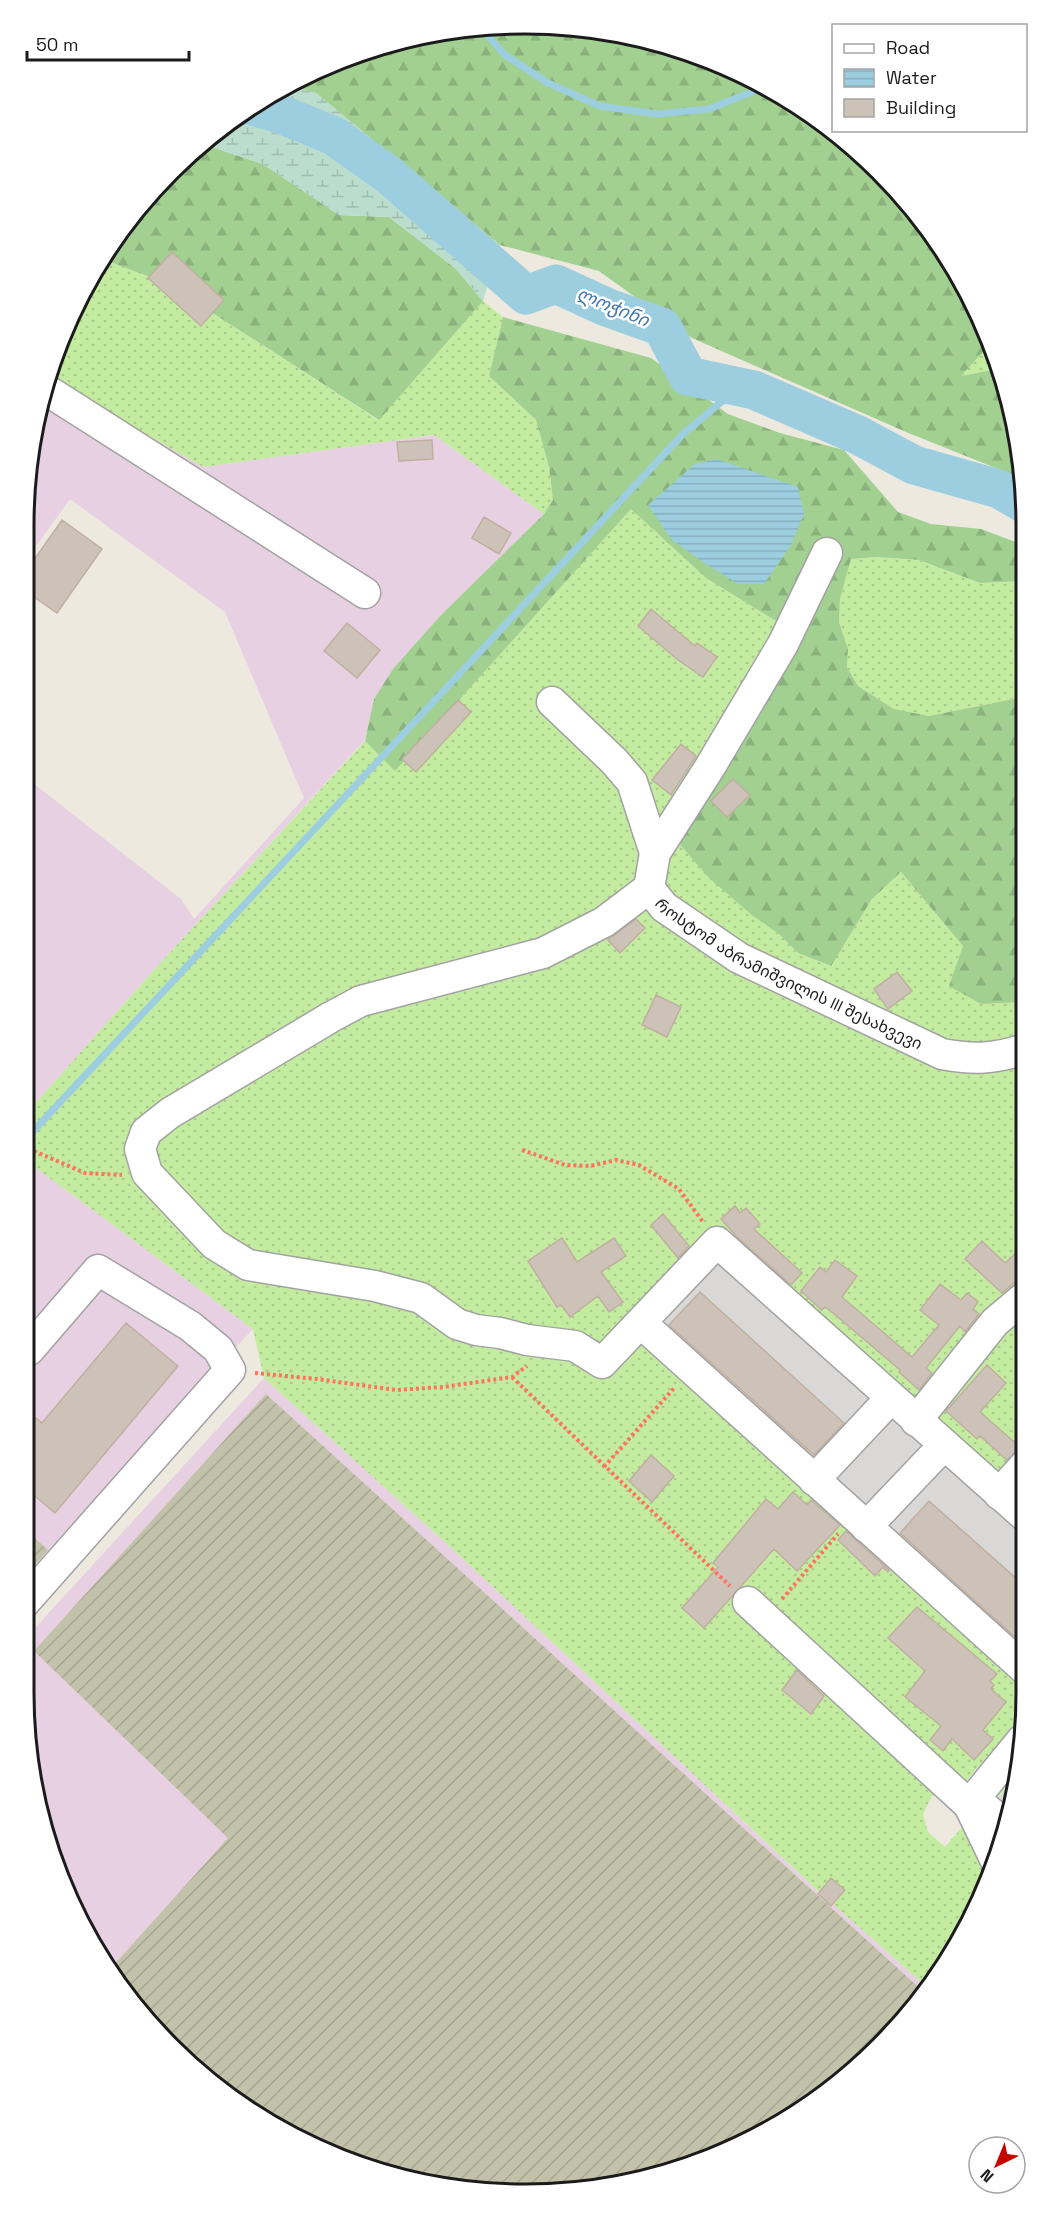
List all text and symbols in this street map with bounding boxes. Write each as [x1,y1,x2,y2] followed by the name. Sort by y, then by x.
[27,24,189,62] scale bar
[832,24,1027,132] legend
[36,33,78,56] text: 50 m
[886,36,930,59] text: Road
[886,66,937,89] text: Water
[886,96,956,119] text: Building
[574,282,653,332] water label: ლოჭინი
[650,894,926,1054] street label: როსტომ აბრამიშვილის III შესახვევი
[967,2135,1027,2195] north arrow
[976,2164,998,2187] text: N

